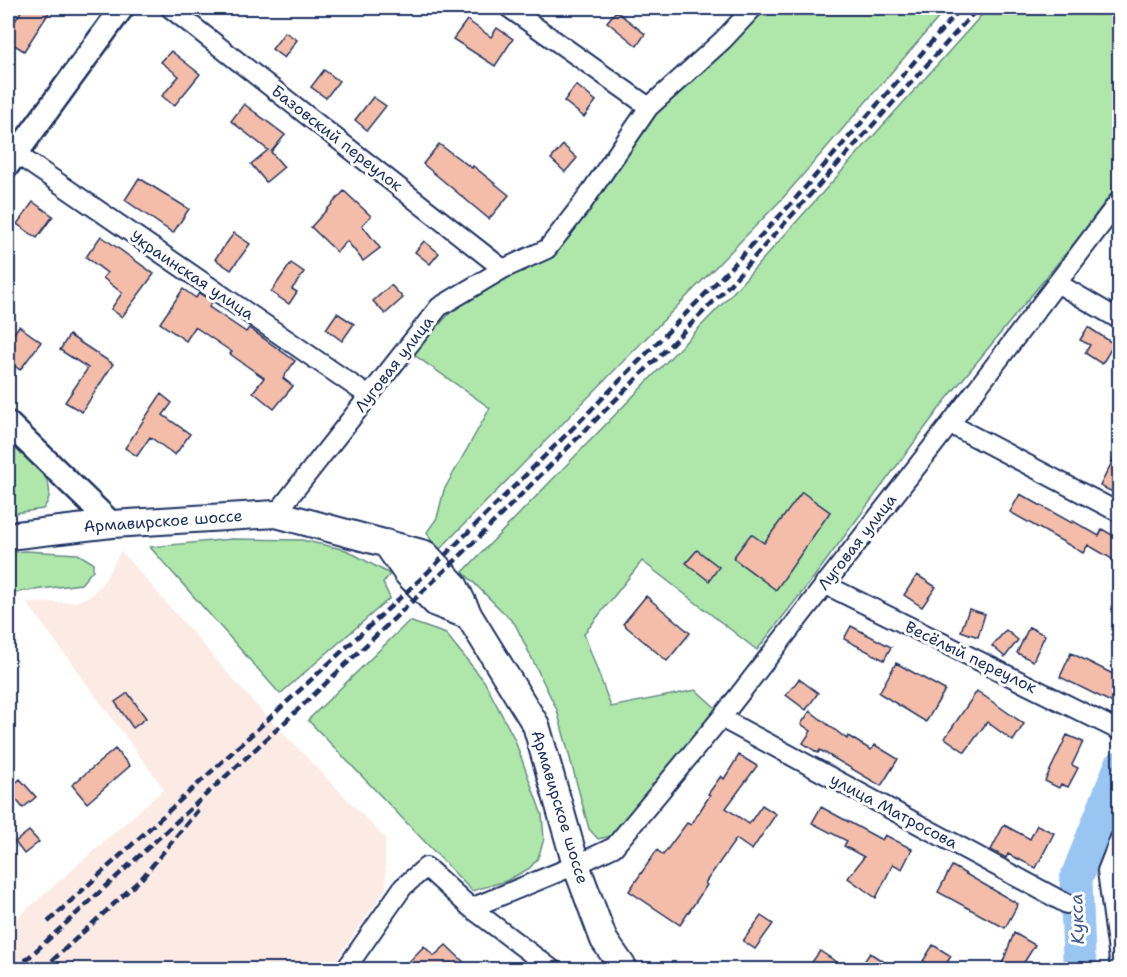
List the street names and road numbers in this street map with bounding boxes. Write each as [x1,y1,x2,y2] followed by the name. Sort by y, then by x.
[267,80,407,196] street label: Базовский переулок
[126,226,258,324] street label: Украинская улица
[350,312,438,416] street label: Луговая улица
[813,490,901,594] street label: Луговая улица
[83,505,243,537] street label: Армавирское шоссе
[902,616,1041,698] street label: Весёлый переулок
[527,728,593,886] street label: Армавирское шоссе
[827,769,961,853] street label: улица Матросова

